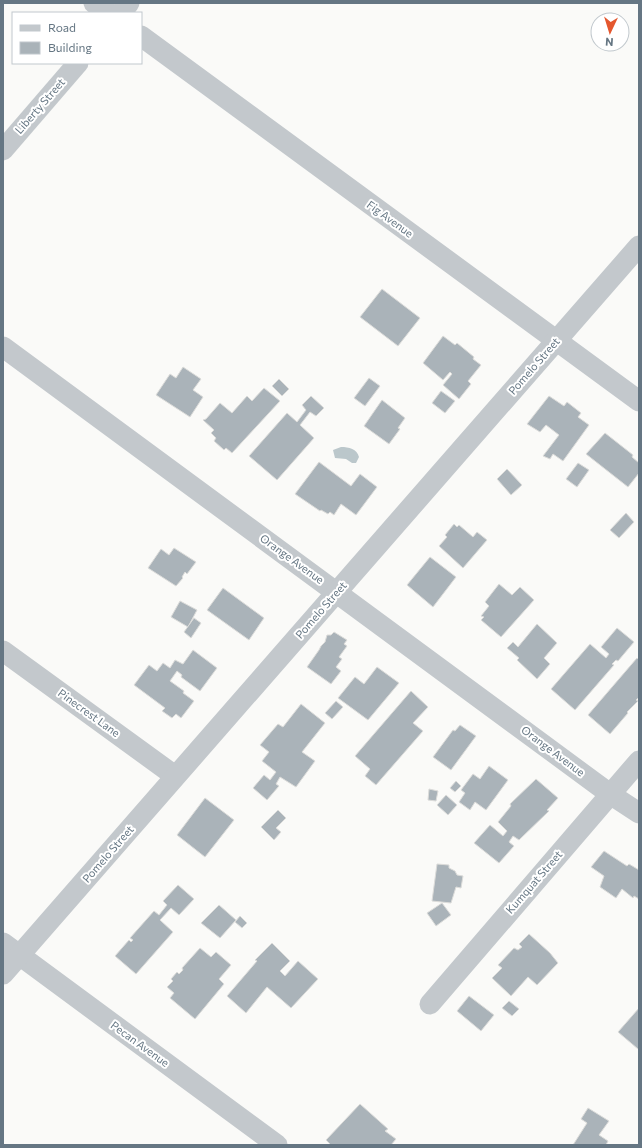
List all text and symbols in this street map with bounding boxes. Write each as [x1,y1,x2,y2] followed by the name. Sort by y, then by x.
[12,12,142,64] legend
[590,12,630,52] north arrow
[48,20,76,34] text: Road
[605,36,614,49] text: N
[48,40,92,54] text: Building
[12,75,68,136] street label: Liberty Street
[365,198,416,240] street label: Fig Avenue
[505,334,562,397] street label: Pomelo Street
[258,531,327,586] street label: Orange Avenue
[292,578,349,641] street label: Pomelo Street
[56,686,123,739] street label: Pinecrest Lane
[519,723,588,779] street label: Orange Avenue
[79,822,136,885] street label: Pomelo Street
[503,847,565,916] street label: Kumquat Street
[109,1018,172,1069] street label: Pecan Avenue

